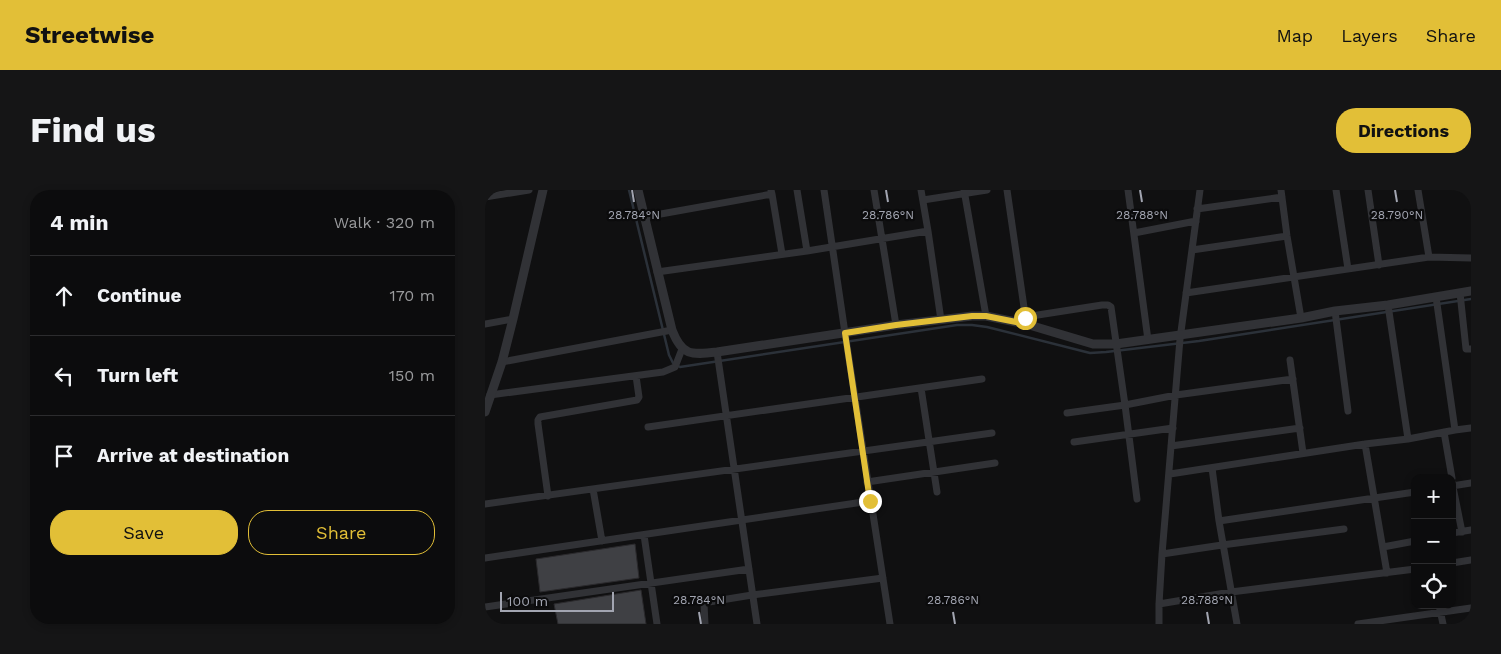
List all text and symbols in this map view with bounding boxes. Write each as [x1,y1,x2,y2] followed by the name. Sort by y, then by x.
[25,21,154,49] text: Streetwise
[1276,25,1313,46] text: Map
[1341,25,1398,46] text: Layers
[1426,25,1476,46] text: Share
[1336,108,1471,153] button: Directions
[30,109,156,151] text: Find us
[608,208,660,222] text: 28.784°N
[862,208,914,222] text: 28.786°N
[1116,208,1168,222] text: 28.788°N
[1371,208,1423,222] text: 28.790°N
[50,210,108,235] text: 4 min
[334,213,435,232] text: Walk · 320 m
[50,282,78,310] icon: ahead
[97,284,181,307] text: Continue
[389,286,435,305] text: 170 m
[1014,307,1037,330] route start
[50,362,78,390] icon: left
[97,364,178,387] text: Turn left
[389,366,435,385] text: 150 m
[50,442,78,470] icon: arrive
[97,444,289,467] text: Arrive at destination
[1411,474,1456,609] map controls
[1411,474,1456,519] button: +
[859,490,882,513] route end
[50,510,238,555] button: Save
[248,510,435,555] button: Share
[1411,519,1456,564] button: −
[1411,564,1456,609] button: locate
[500,589,614,612] scale bar
[507,593,548,609] text: 100 m
[673,593,725,607] text: 28.784°N
[927,593,979,607] text: 28.786°N
[1181,593,1233,607] text: 28.788°N

